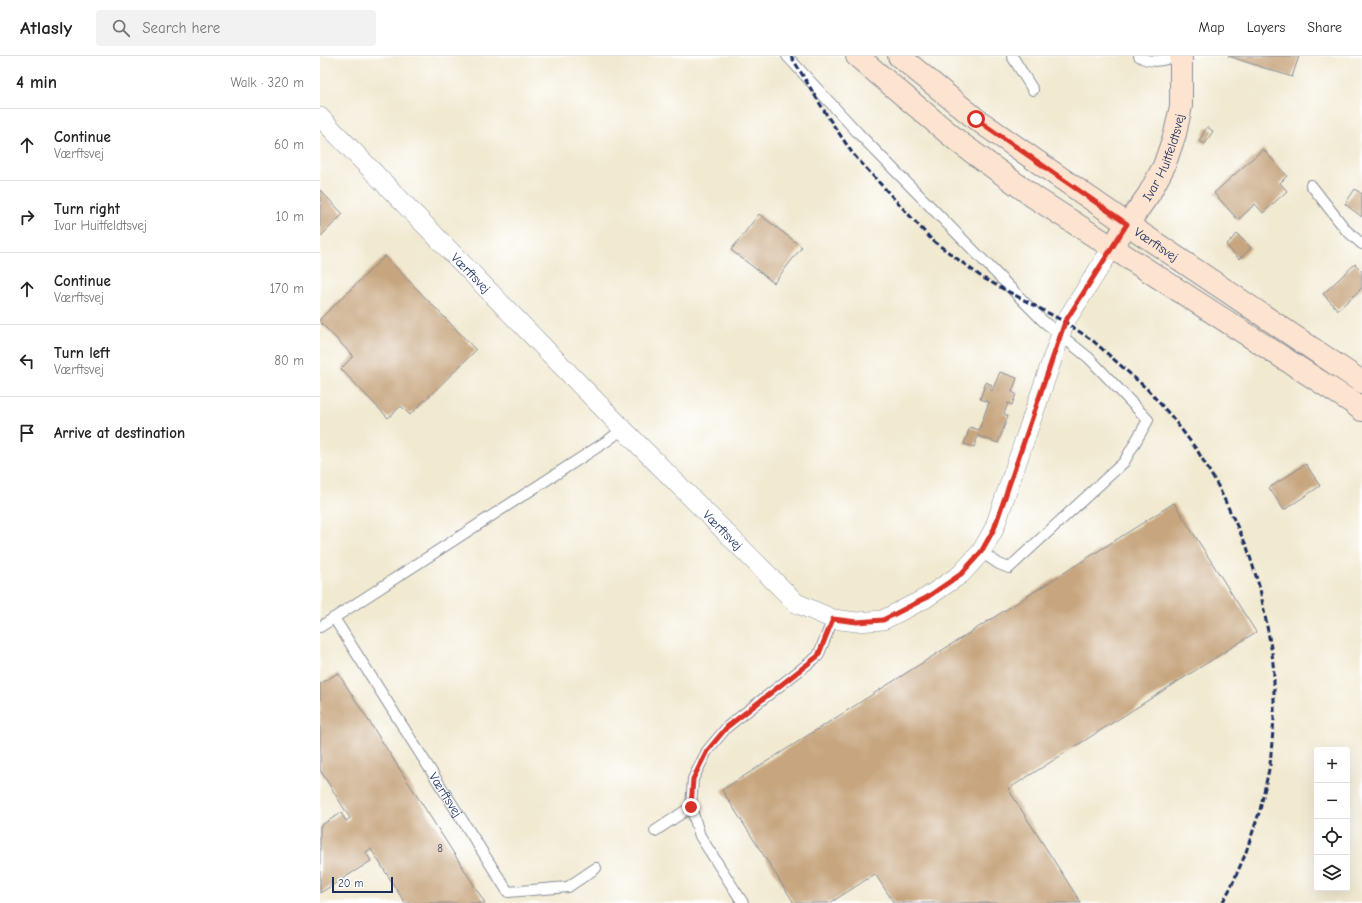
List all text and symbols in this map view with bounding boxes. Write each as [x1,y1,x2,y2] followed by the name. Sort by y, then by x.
[96,10,376,46] search box
[20,17,72,39] text: Atlasly
[110,17,132,39] icon: search
[142,19,220,37] text: Search here
[1198,19,1225,36] text: Map
[1247,19,1285,36] text: Layers
[1307,19,1342,36] text: Share
[16,73,57,92] text: 4 min
[230,75,304,90] text: Walk · 320 m
[967,110,985,128] route start
[1139,112,1187,204] street label: Ivar Huitfeldtsvej
[54,128,111,146] text: Continue
[16,134,38,156] icon: ahead
[274,137,304,152] text: 60 m
[54,146,104,161] text: Værftsvej
[54,200,120,218] text: Turn right
[16,206,38,228] icon: right
[276,209,304,224] text: 10 m
[54,218,147,233] text: Ivar Huitfeldtsvej
[1131,224,1181,264] street label: Værftsvej
[448,250,494,296] street label: Værftsvej
[54,272,111,290] text: Continue
[16,278,38,300] icon: ahead
[270,281,304,296] text: 170 m
[54,290,104,305] text: Værftsvej
[54,344,110,362] text: Turn left
[16,350,38,372] icon: left
[274,353,304,368] text: 80 m
[54,362,104,377] text: Værftsvej
[16,422,38,444] icon: arrive
[54,424,185,442] text: Arrive at destination
[700,507,746,553] street label: Værftsvej
[1314,747,1350,891] map controls
[1314,747,1350,783] button: +
[426,770,465,820] street label: Værftsvej
[1314,783,1350,819] button: −
[682,798,700,816] route end
[1314,819,1350,855] button: locate
[437,842,443,855] house number: 8
[1314,855,1350,891] button: layers
[332,875,393,894] scale bar
[338,877,363,890] text: 20 m

